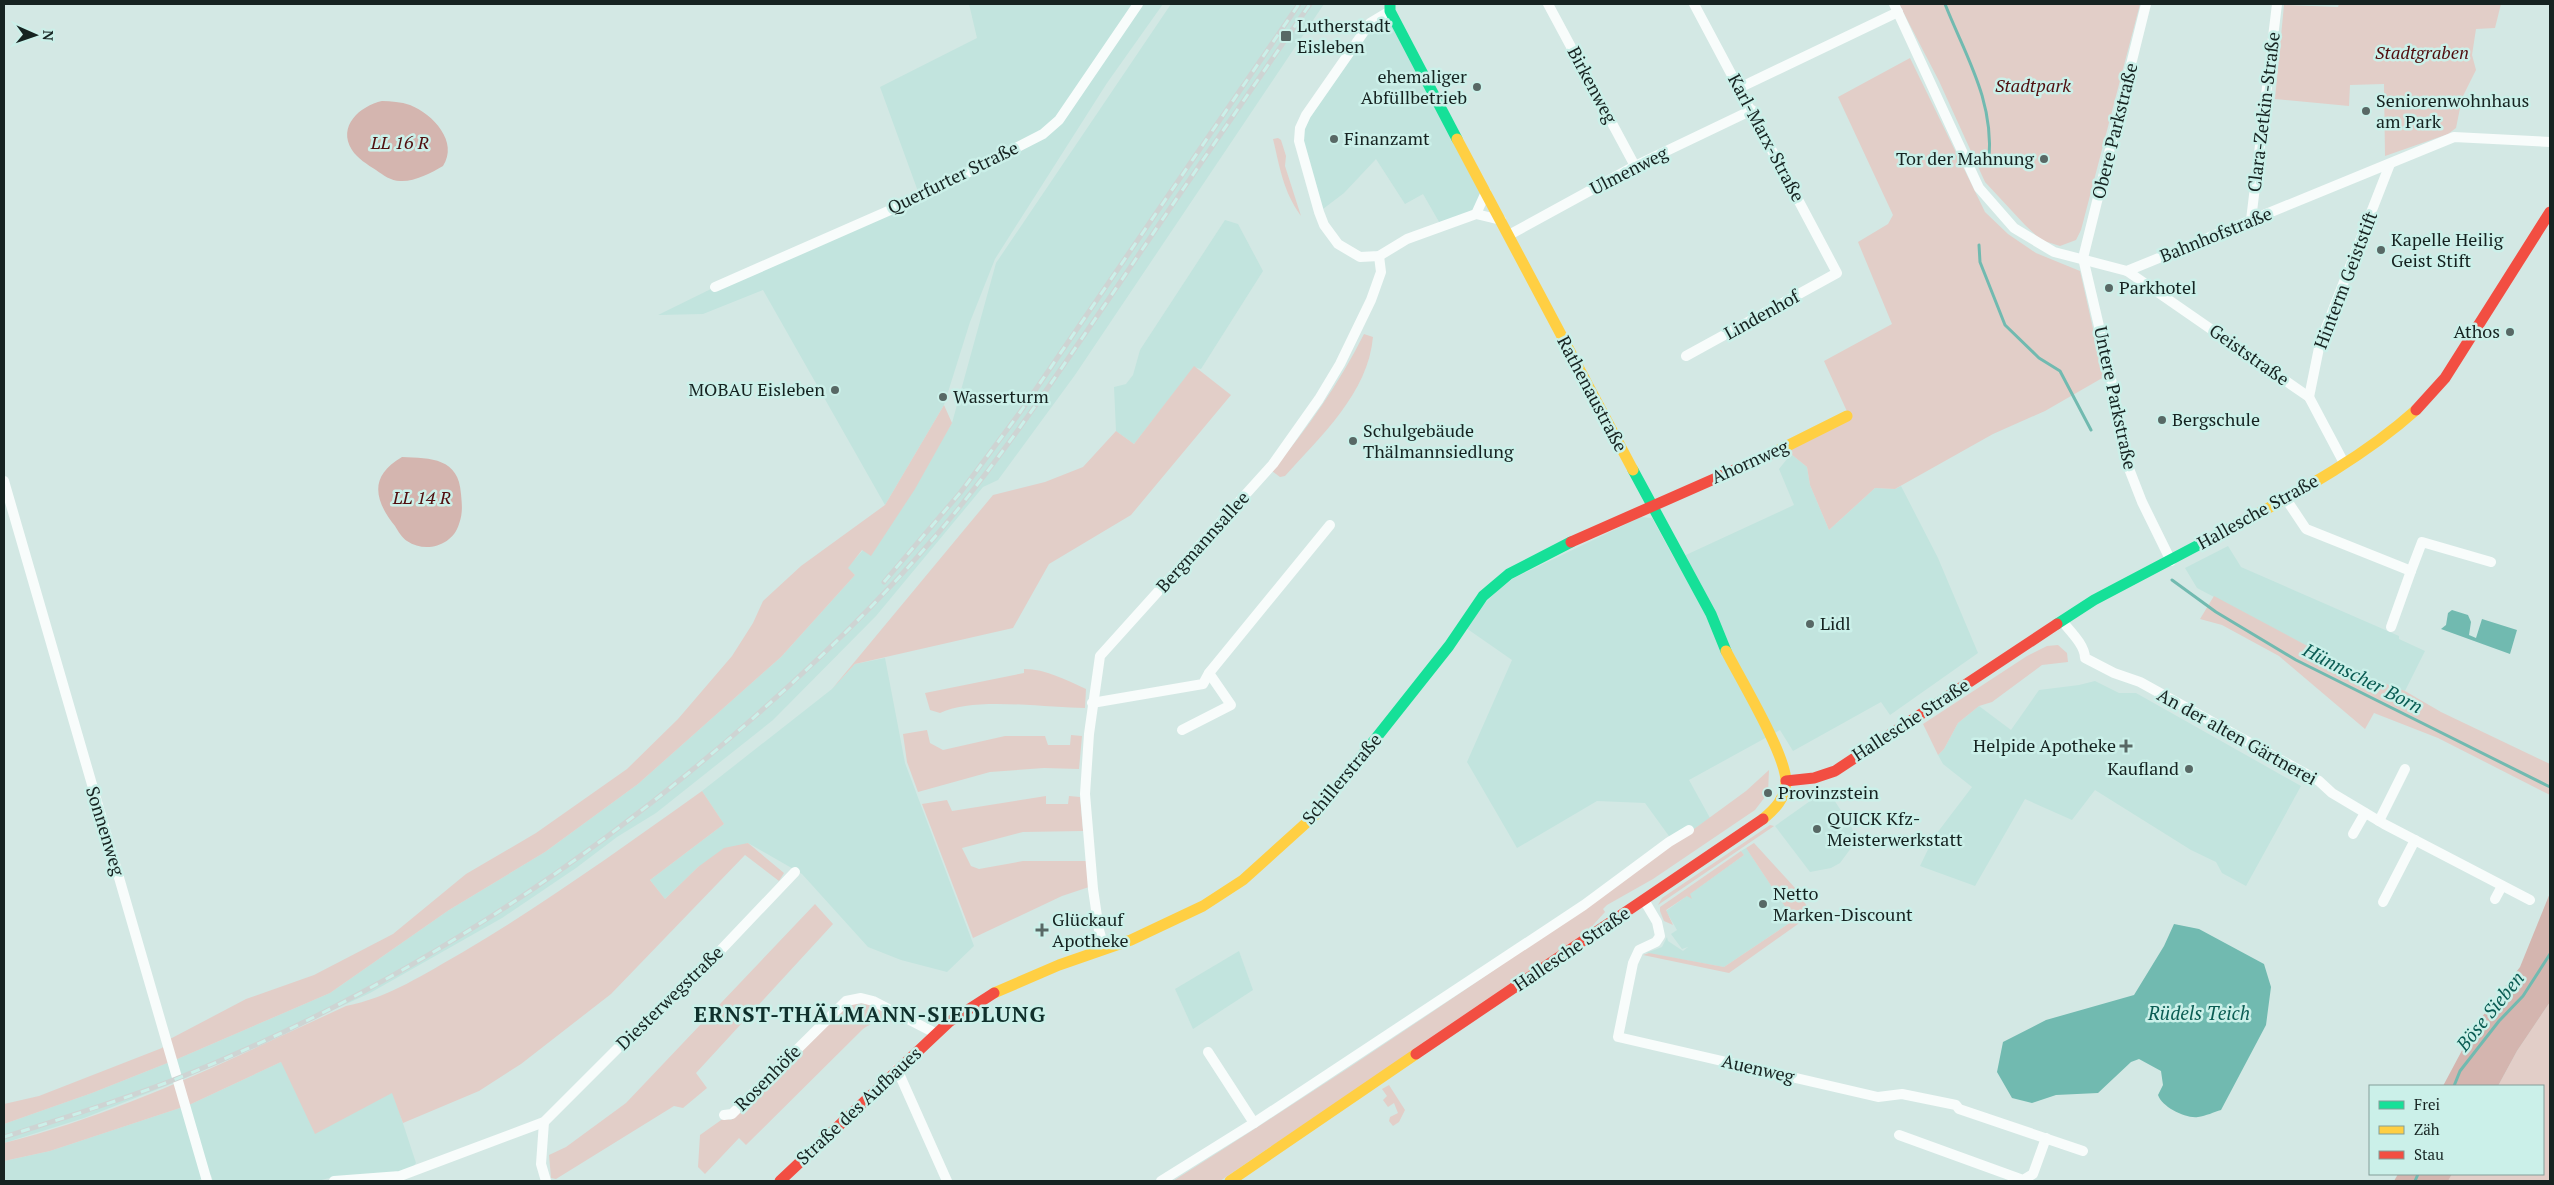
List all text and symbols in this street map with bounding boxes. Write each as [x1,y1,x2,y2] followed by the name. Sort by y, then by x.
[10,10,60,60] north arrow
[1297,13,1391,58] place label: Lutherstadt Eisleben
[1279,29,1293,43] marker: Lutherstadt Eisleben
[39,30,58,41] text: N
[2241,30,2285,193] street label: Clara-Zetkin-Straße
[2375,40,2469,64] park label: Stadtgraben
[1563,42,1623,128] street label: Birkenweg
[2086,60,2143,201] street label: Obere Parkstraße
[1361,64,1467,109] place label: ehemaliger Abfüllbetrieb
[1723,69,1811,206] street label: Karl-Marx-Straße
[1995,73,2071,97] park label: Stadtpark
[1471,81,1483,93] marker: ehemaliger Abfüllbetrieb
[2376,88,2529,133] place label: Seniorenwohnhaus am Park
[2360,105,2372,117] marker: Seniorenwohnhaus am Park
[1344,126,1430,150] place label: Finanzamt
[370,130,429,154] park label: LL 16 R
[1328,133,1340,145] marker: Finanzamt
[883,135,1022,219] street label: Querfurter Straße
[1586,140,1672,200] street label: Ulmenweg
[1896,146,2035,170] place label: Tor der Mahnung
[2038,153,2050,165] marker: Tor der Mahnung
[2156,201,2275,268] street label: Bahnhofstraße
[2308,207,2382,352] street label: Hinterm Geiststift
[2391,227,2504,272] place label: Kapelle Heilig Geist Stift
[2375,244,2387,256] marker: Kapelle Heilig Geist Stift
[2119,275,2196,299] place label: Parkhotel
[2103,282,2115,294] marker: Parkhotel
[1720,283,1805,345] street label: Lindenhof
[2205,318,2294,390] street label: Geiststraße
[2454,319,2500,343] place label: Athos
[2089,324,2143,472] street label: Untere Parkstraße
[2504,326,2516,338] marker: Athos
[1552,331,1634,456] street label: Rathenaustraße
[689,377,825,401] place label: MOBAU Eisleben
[829,384,841,396] marker: MOBAU Eisleben
[953,384,1049,408] place label: Wasserturm
[937,391,949,403] marker: Wasserturm
[2172,407,2260,431] place label: Bergschule
[2156,414,2168,426] marker: Bergschule
[1363,418,1514,463] place label: Schulgebäude Thälmannsiedlung
[1707,433,1792,489] street label: Ahornweg
[1347,435,1359,447] marker: Schulgebäude Thälmannsiedlung
[2193,468,2322,554] street label: Hallesche Straße
[392,485,451,509] park label: LL 14 R
[1150,486,1254,597] street label: Bergmannsallee
[1820,611,1851,635] place label: Lidl
[1804,618,1816,630] marker: Lidl
[2298,636,2427,718] water label: Hünnscher Born
[1847,672,1974,766] street label: Hallesche Straße
[2153,682,2322,790] street label: An der alten Gärtnerei
[1296,728,1386,829] street label: Schillerstraße
[1973,733,2116,757] place label: Helpide Apotheke
[2120,740,2132,752] marker: Helpide Apotheke
[2107,756,2179,780] place label: Kaufland
[2183,763,2195,775] marker: Kaufland
[1778,780,1879,804] place label: Provinzstein
[81,783,131,879] street label: Sonnenweg
[1762,787,1774,799] marker: Provinzstein
[1827,806,1963,851] place label: QUICK Kfz- Meisterwerkstatt
[1811,823,1823,835] marker: QUICK Kfz- Meisterwerkstatt
[1773,881,1913,926] place label: Netto Marken-Discount
[1757,898,1769,910] marker: Netto Marken-Discount
[1509,900,1634,996] street label: Hallesche Straße
[1052,907,1129,952] place label: Glückauf Apotheke
[1036,924,1048,936] marker: Glückauf Apotheke
[611,940,728,1055] street label: Diesterwegstraße
[2449,966,2529,1056] water label: Böse Sieben
[694,999,1046,1028] district label: ERNST-THÄLMANN-SIEDLUNG
[2147,1000,2250,1025] water label: Rüdels Teich
[729,1039,805,1115] street label: Rosenhöfe
[791,1041,926,1170] street label: Straße des Aufbaues
[1720,1048,1797,1088] street label: Auenweg
[2369,1085,2544,1175] legend
[2414,1094,2440,1114] text: Frei
[2414,1119,2440,1139] text: Zäh
[2414,1144,2444,1164] text: Stau

